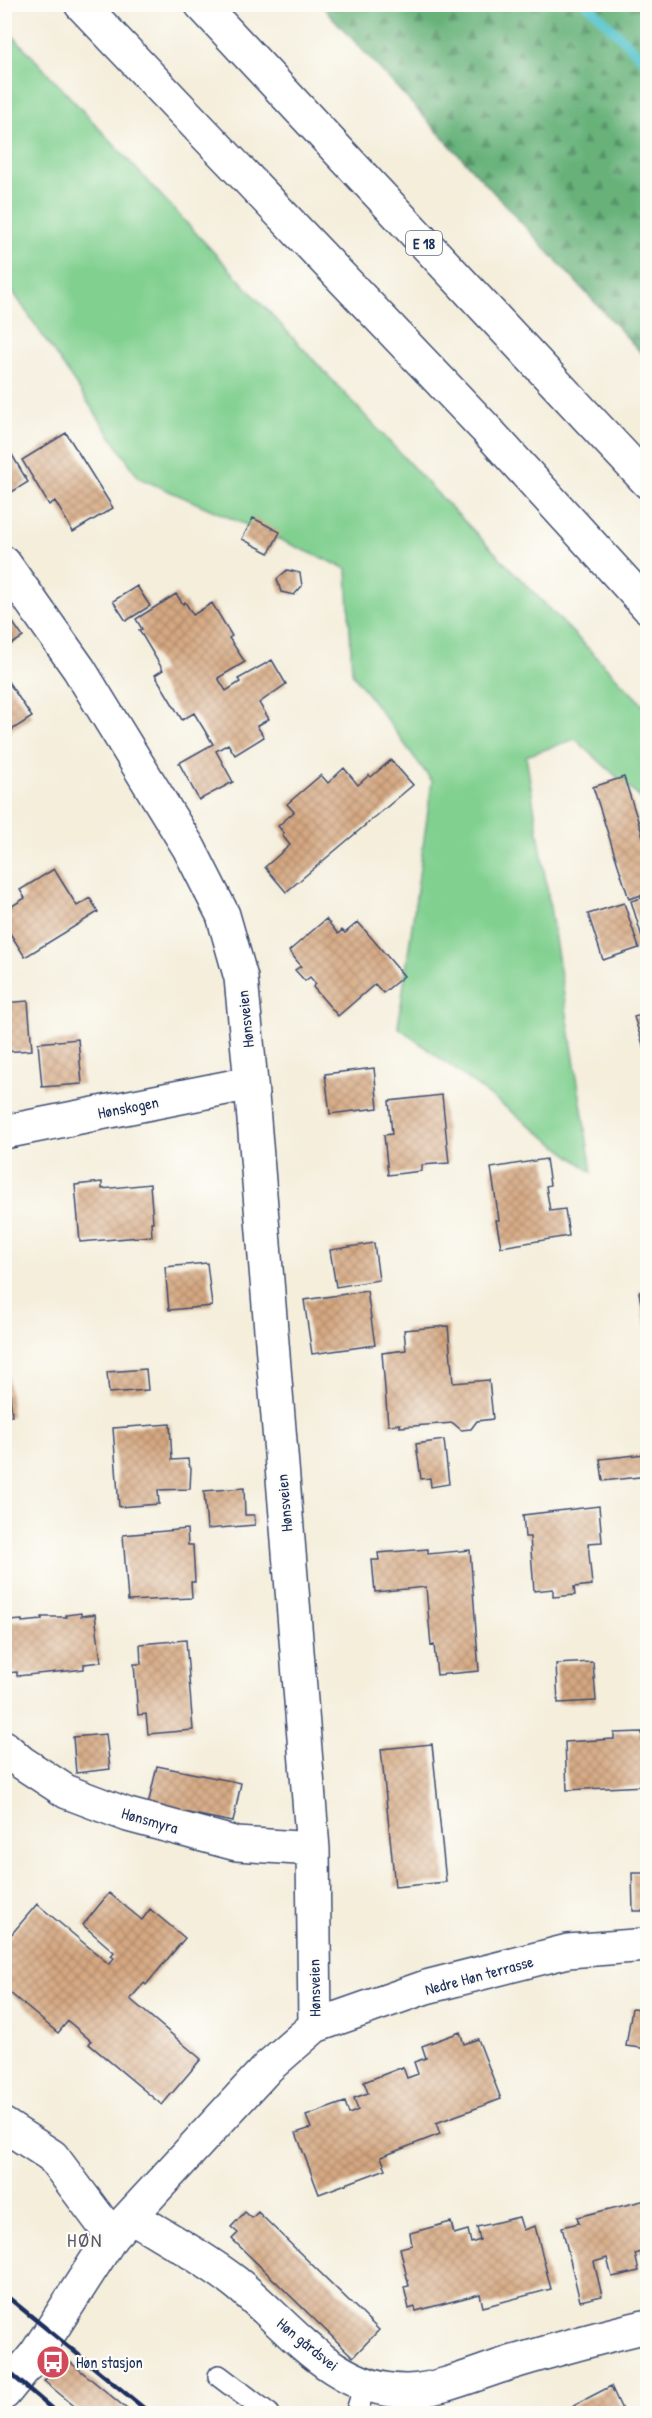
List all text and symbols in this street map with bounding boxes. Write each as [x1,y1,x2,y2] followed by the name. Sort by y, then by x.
[406,231,442,255] road number: E 18
[231,989,259,1049] street label: Hønsveien
[96,1090,160,1124] street label: Hønskogen
[271,1473,297,1533] street label: Hønsveien
[119,1801,181,1839] street label: Hønsmyra
[422,1950,536,2000] street label: Nedre Høn terrasse
[302,1959,326,2017] street label: Hønsveien
[67,2226,103,2253] district label: HØN
[273,2312,343,2376] street label: Høn gårdsvei
[35,2344,71,2380] bus stop icon: Høn stasjon
[76,2351,143,2373] place label: Høn stasjon

